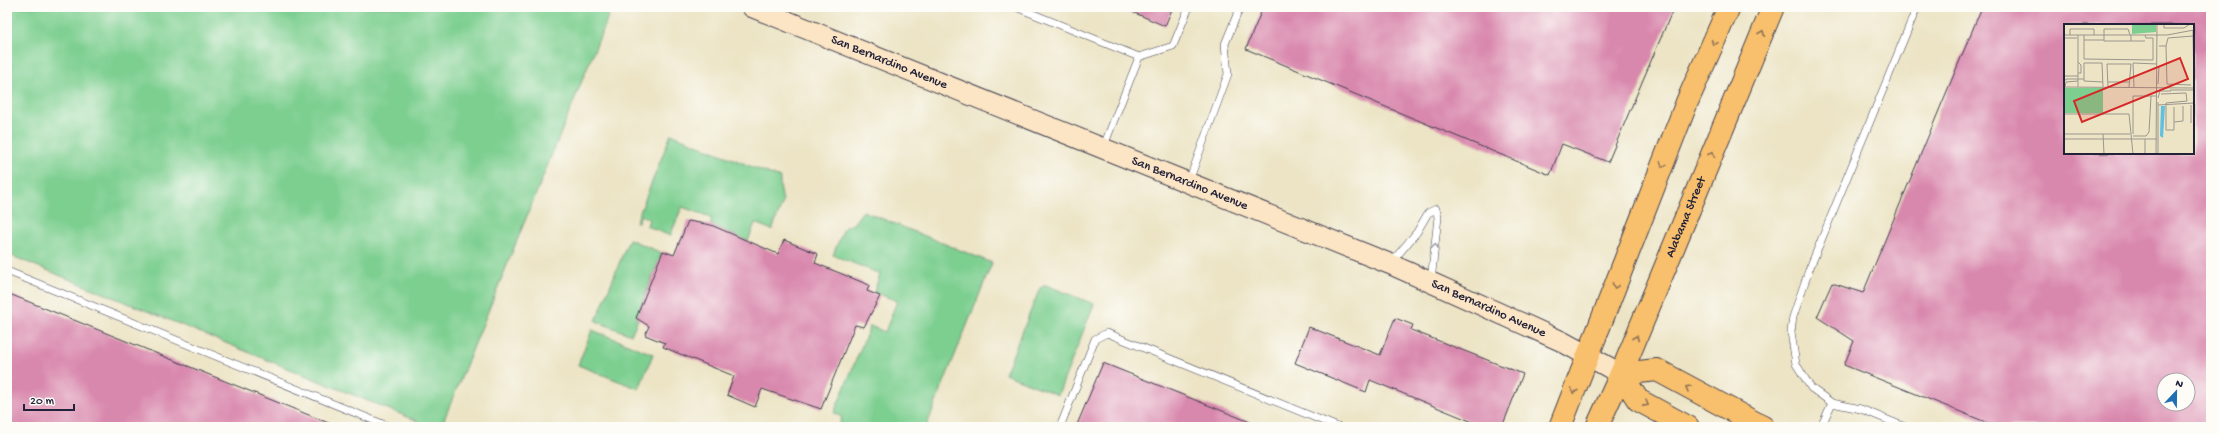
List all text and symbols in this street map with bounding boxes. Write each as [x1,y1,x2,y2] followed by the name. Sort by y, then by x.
[2064,24,2194,154] inset map
[1757,30,1765,38] one-way arrow
[829,32,950,93] street label: San Bernardino Avenue
[1710,39,1718,46] one-way arrow
[1708,150,1716,157] one-way arrow
[1129,153,1250,214] street label: San Bernardino Avenue
[1659,161,1667,168] one-way arrow
[1663,173,1710,260] street label: Alabama Street
[1430,243,1439,249] one-way arrow
[1429,276,1549,341] street label: San Bernardino Avenue
[1612,282,1620,289] one-way arrow
[1631,335,1639,343] one-way arrow
[2156,372,2196,412] north arrow
[2173,378,2185,391] text: N
[1685,385,1693,392] one-way arrow
[24,386,74,412] scale bar
[1570,388,1578,395] one-way arrow
[30,395,55,409] text: 20 m
[1641,399,1649,407] one-way arrow

